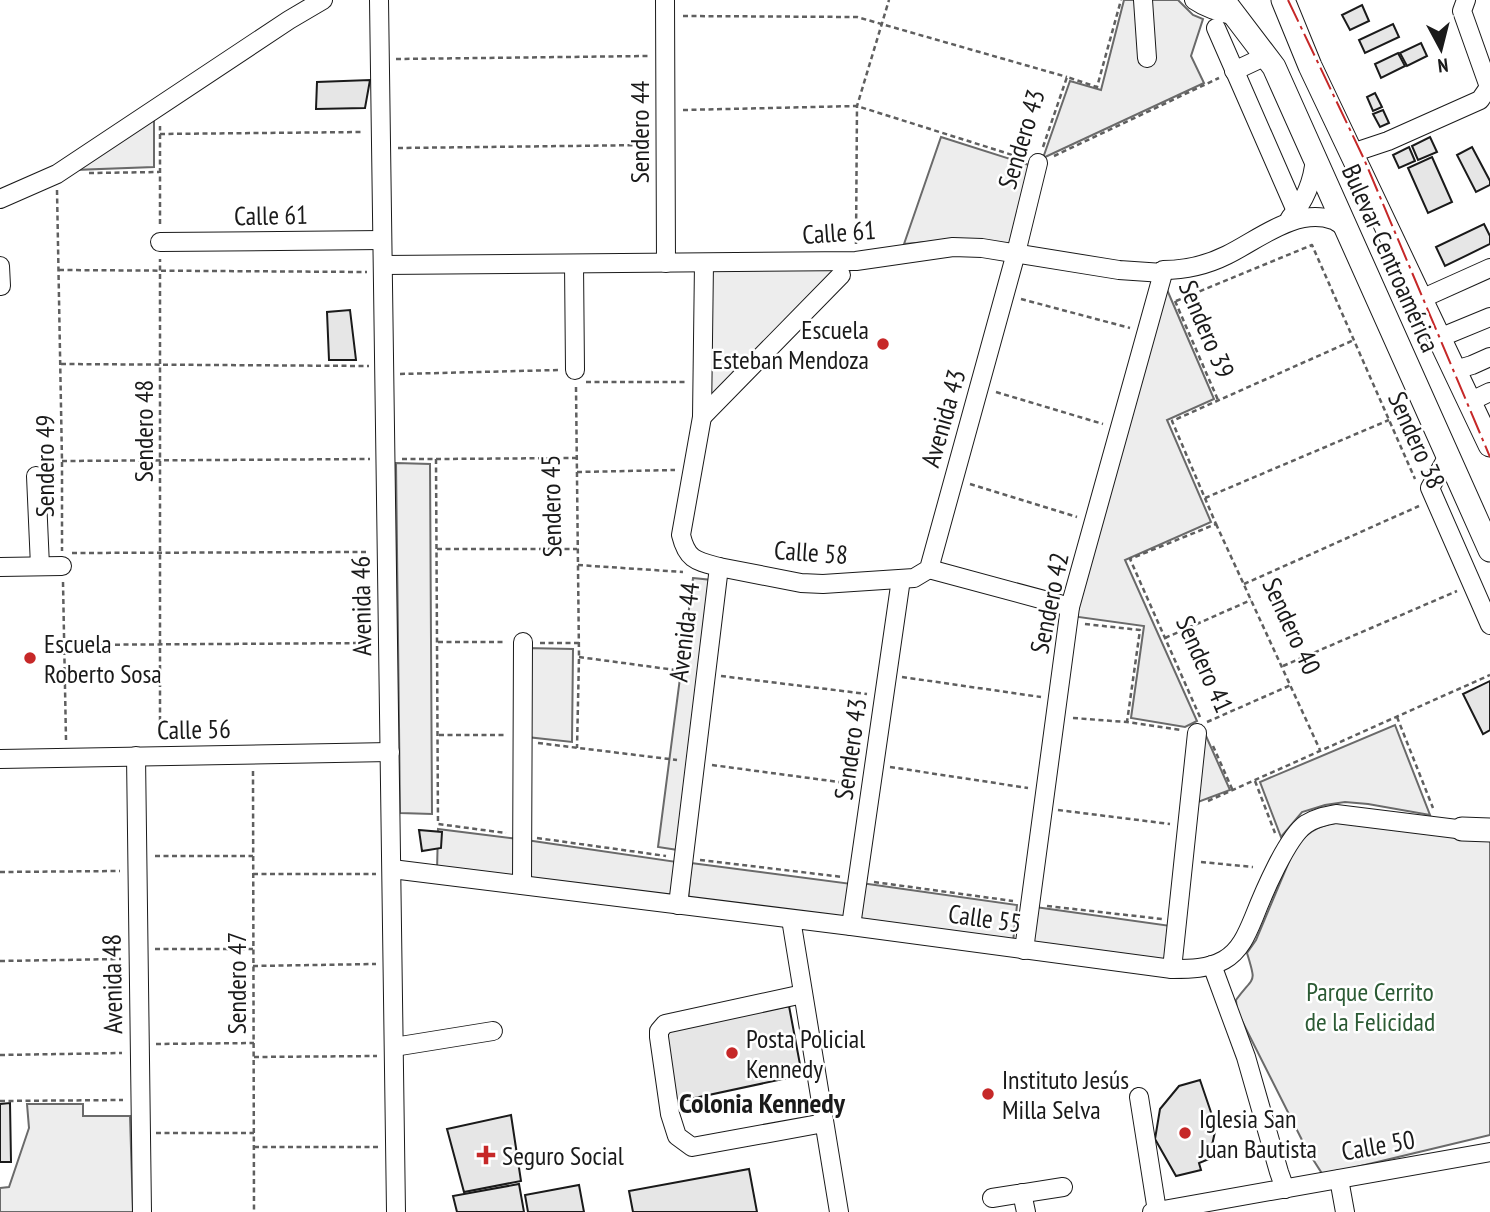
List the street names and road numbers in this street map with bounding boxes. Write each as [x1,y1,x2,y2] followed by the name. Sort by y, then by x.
[623,80,656,183] street label: Sendero 44
[990,85,1052,193] street label: Sendero 43
[1335,159,1447,357] street label: Bulevar Centroamérica
[234,198,308,232] street label: Calle 61
[801,213,877,251] street label: Calle 61
[1172,275,1242,383] street label: Sendero 39
[913,365,973,471] street label: Avenida 43
[127,380,160,482] street label: Sendero 48
[1381,386,1453,494] street label: Sendero 38
[28,415,61,517] street label: Sendero 49
[534,454,568,558] street label: Sendero 45
[773,533,849,571] street label: Calle 58
[1022,549,1076,657] street label: Sendero 42
[344,556,378,656] street label: Avenida 46
[1255,573,1329,679] street label: Sendero 40
[662,580,707,684] street label: Avenida 44
[1169,610,1241,718] street label: Sendero 41
[827,696,873,802] street label: Sendero 43
[157,712,231,746] street label: Calle 56
[946,897,1024,939] street label: Calle 55
[220,932,253,1034] street label: Sendero 47
[95,934,129,1034] street label: Avenida 48
[1339,1122,1417,1168] street label: Calle 50

